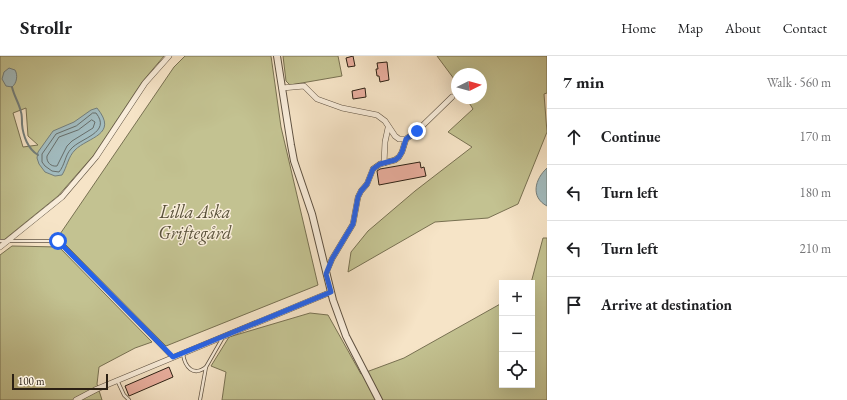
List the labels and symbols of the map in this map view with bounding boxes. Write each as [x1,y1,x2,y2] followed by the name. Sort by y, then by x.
[451,68,487,104] north arrow
[408,122,426,140] route end
[158,200,232,245] park label: Lilla Aska Griftegård
[49,232,67,250] route start
[12,372,108,391] scale bar

